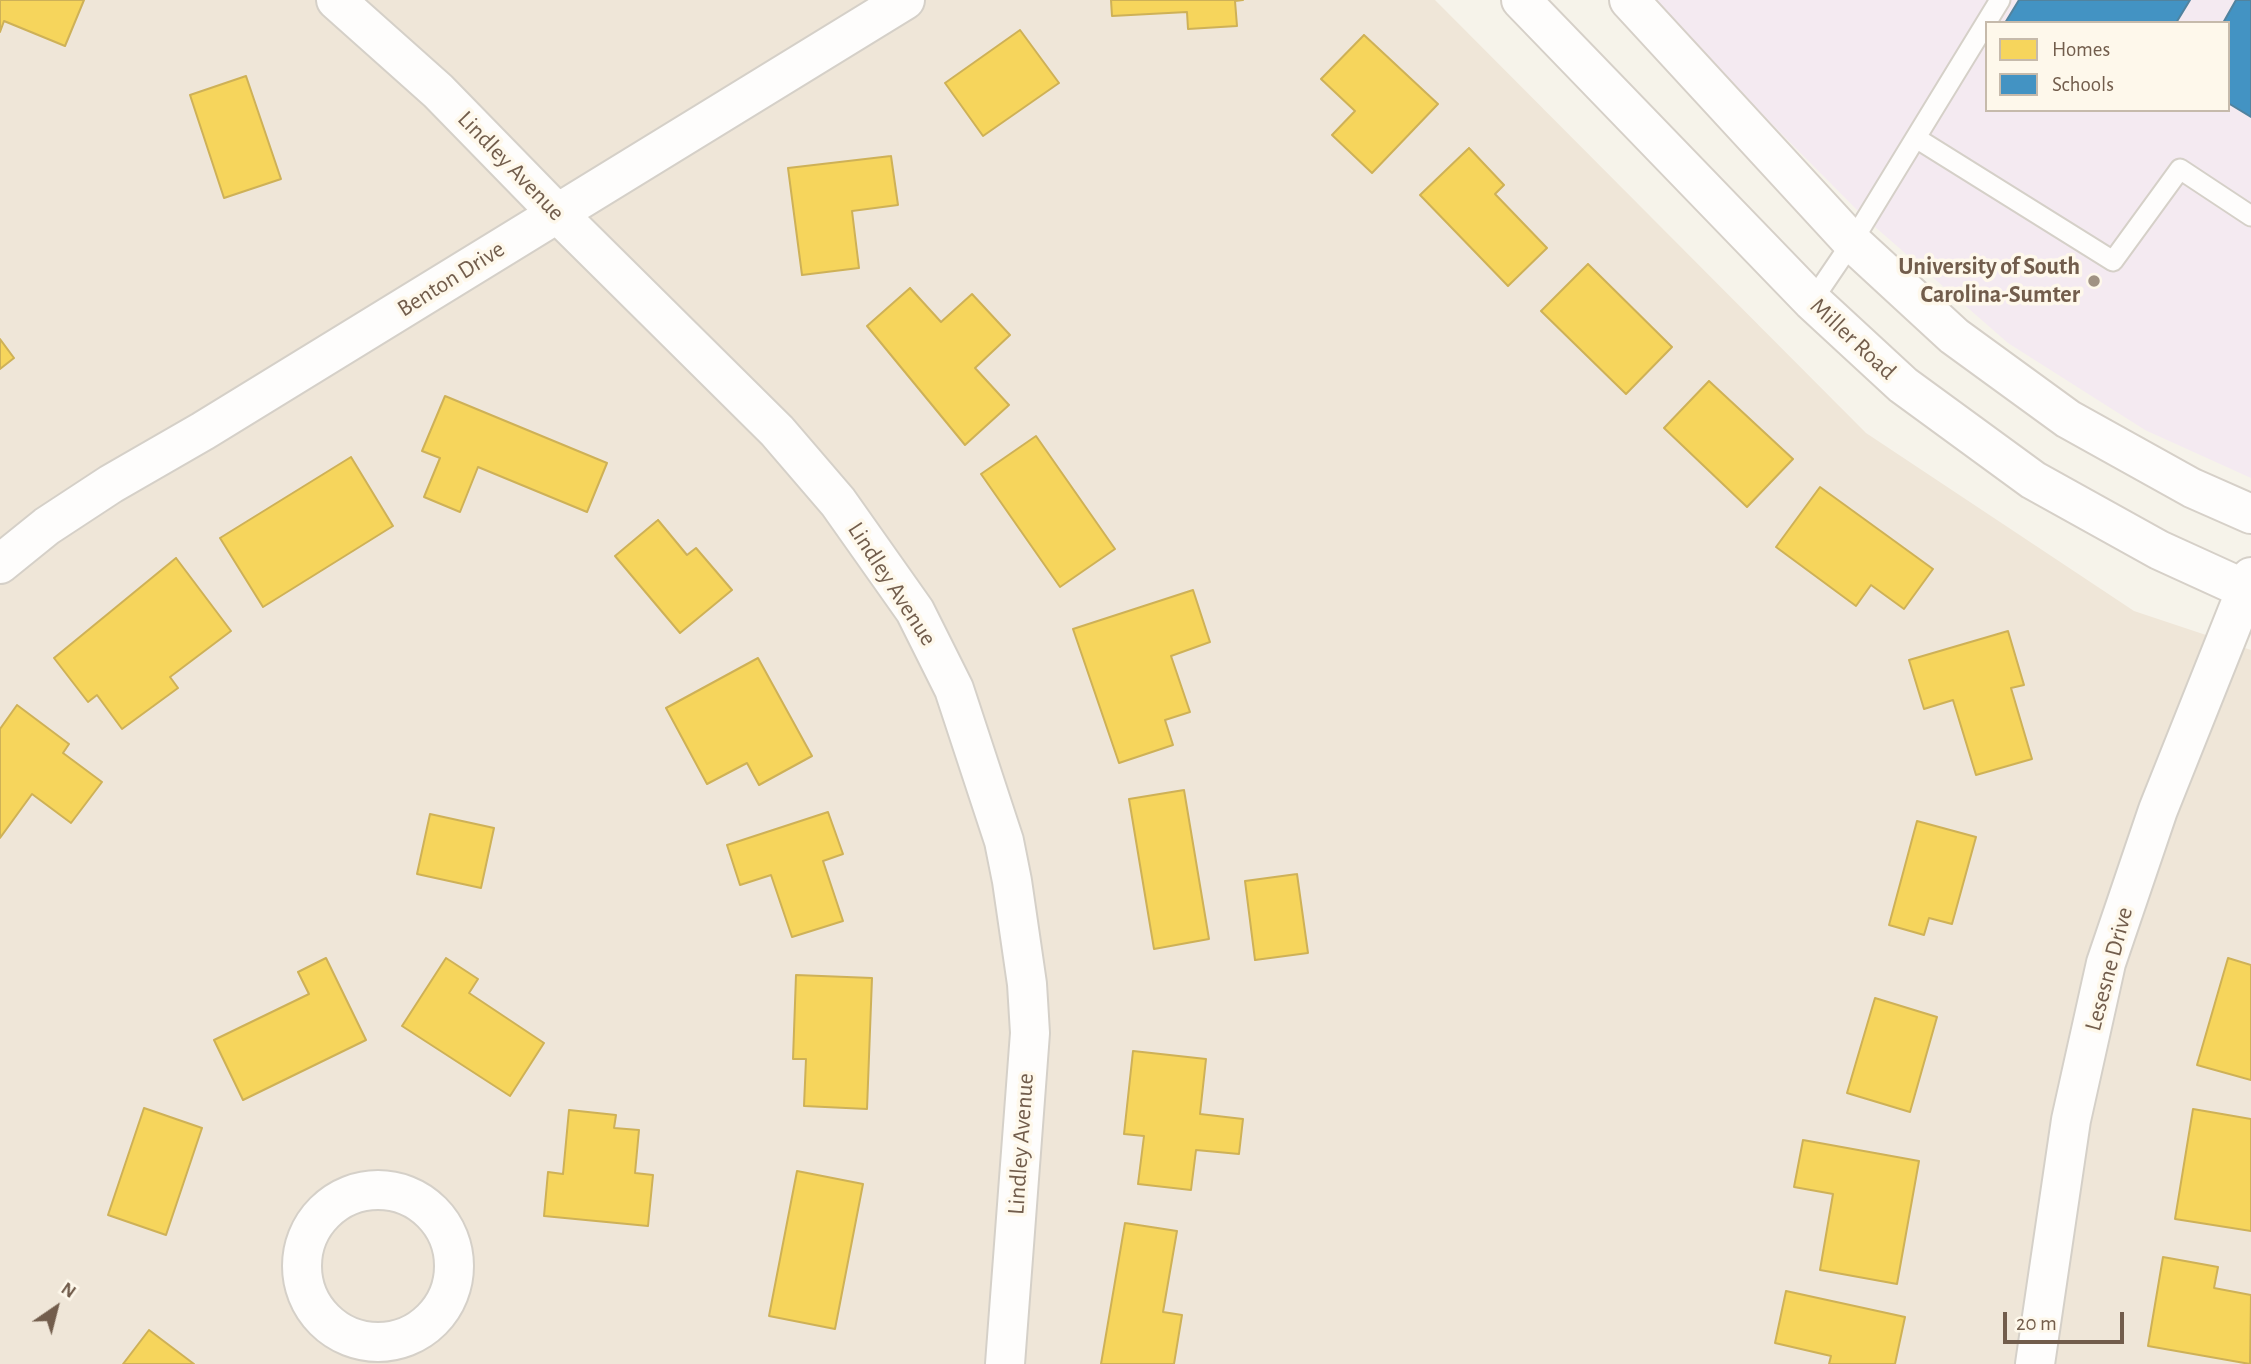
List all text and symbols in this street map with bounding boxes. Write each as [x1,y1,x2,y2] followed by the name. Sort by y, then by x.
[1985,21,2230,112] legend
[2052,39,2110,60] text: Homes
[2052,74,2114,95] text: Schools
[451,105,571,227] street label: Lindley Avenue
[392,235,510,323] street label: Benton Drive
[1898,253,2080,309] place label: University of South Carolina-Sumter
[2086,273,2102,289] marker: University of South Carolina-Sumter
[1804,292,1902,386] street label: Miller Road
[841,517,943,651] street label: Lindley Avenue
[2079,904,2139,1034] street label: Lesesne Drive
[1002,1072,1040,1216] street label: Lindley Avenue
[21,1273,91,1343] north arrow
[57,1279,79,1302] text: N
[2006,1298,2127,1342] scale bar
[2016,1313,2057,1334] text: 20 m

